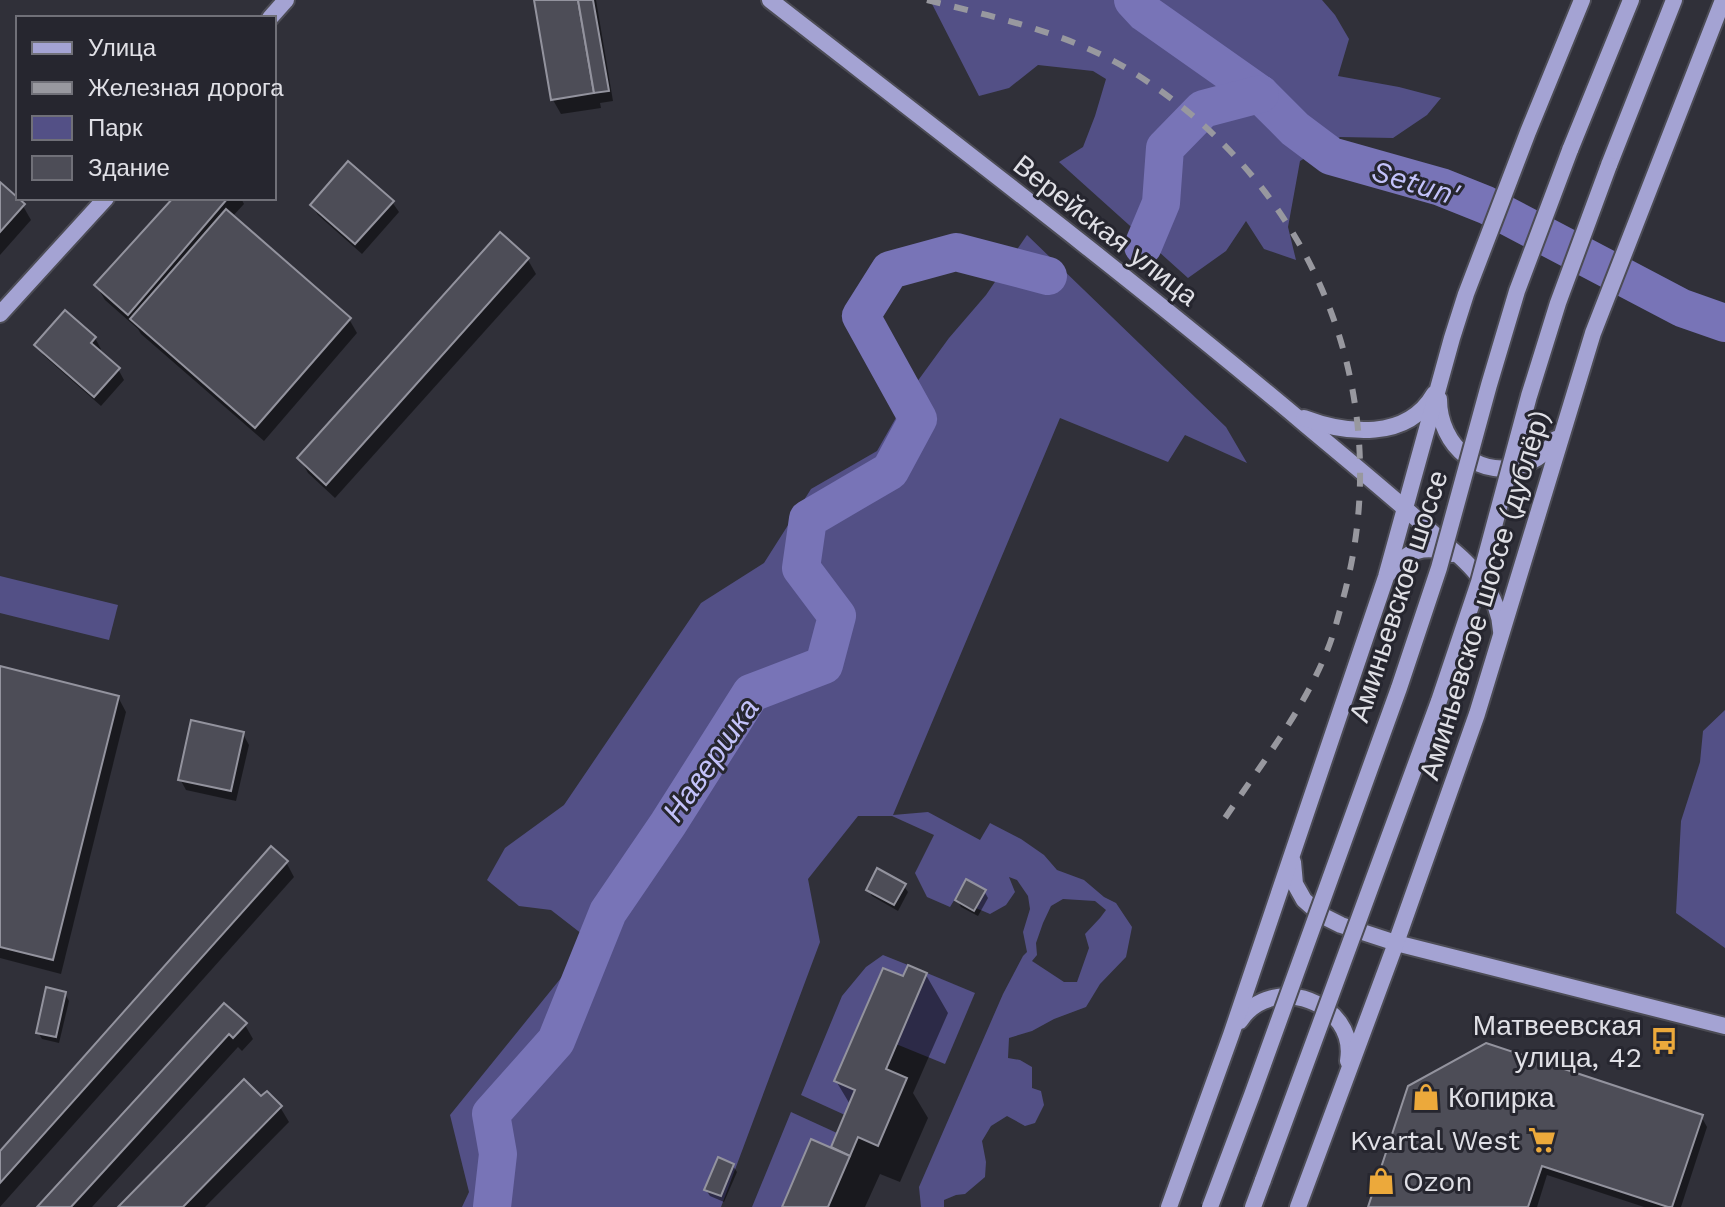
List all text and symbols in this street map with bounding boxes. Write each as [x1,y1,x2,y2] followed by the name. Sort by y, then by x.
[16,16,276,200] legend
[88,34,157,62] text: Улица
[88,74,284,102] text: Железная дорога
[88,114,143,142] text: Парк
[1007,148,1205,313] street label: Верейская улица
[1367,153,1465,213] water label: Setun'
[88,154,170,182] text: Здание
[1412,406,1556,784] street label: Аминьевское шоссе (дублёр)
[1342,466,1455,726] street label: Аминьевское шоссе
[655,691,766,828] water label: Навершка
[1473,1009,1642,1074] place label: Матвеевская улица, 42
[1649,1026,1679,1056] bus stop icon: Матвеевская улица, 42
[1448,1081,1555,1114] place label: Копирка
[1411,1082,1441,1112] shop icon: Копирка
[1350,1124,1520,1157] place label: Kvartal West
[1527,1125,1557,1155] supermarket icon: Kvartal West
[1403,1165,1473,1198] place label: Ozon
[1366,1166,1396,1196] shop icon: Ozon

